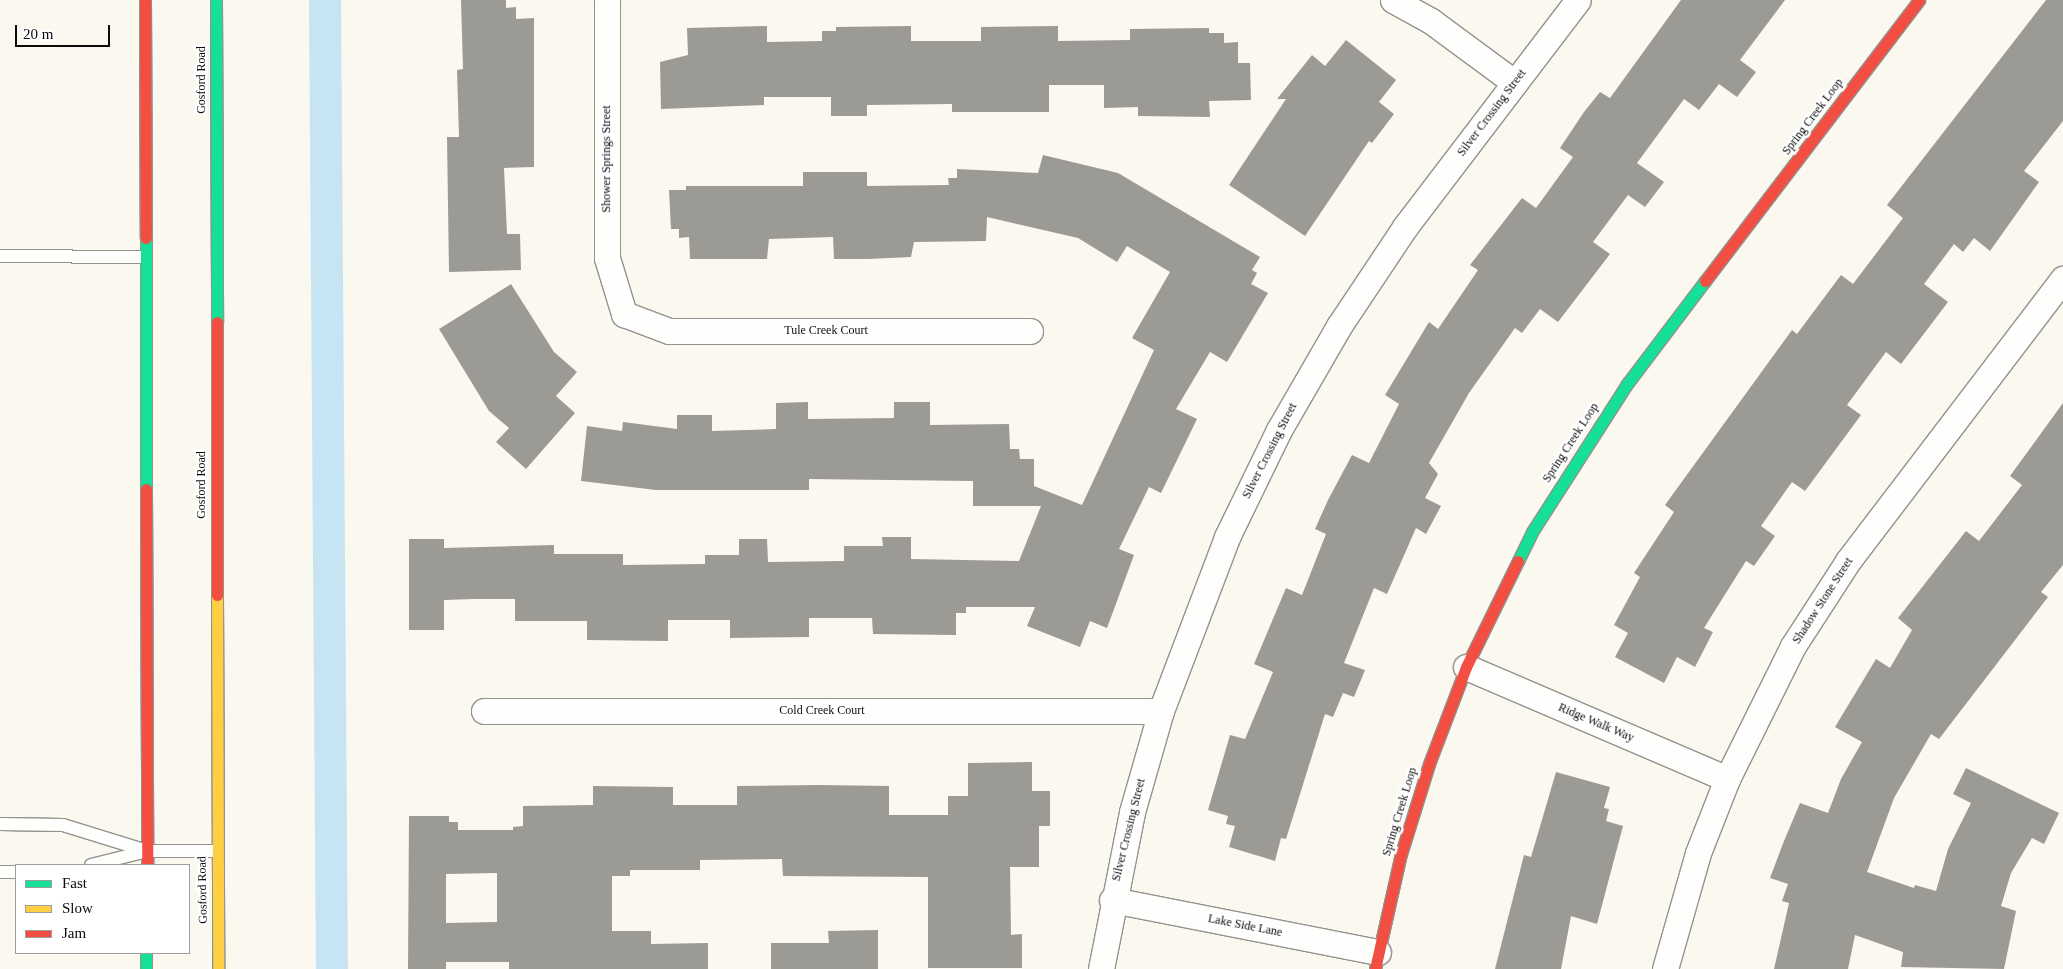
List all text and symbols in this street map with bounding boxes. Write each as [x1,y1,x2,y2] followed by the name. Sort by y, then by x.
[18,15,112,47] scale bar
[23,26,53,42] text: 20 m
[195,46,209,114] street label: Gosford Road
[1455,67,1529,159] street label: Silver Crossing Street
[1780,76,1846,158] street label: Spring Creek Loop
[600,105,614,213] street label: Shower Springs Street
[784,324,868,338] street label: Tule Creek Court
[1240,401,1300,501] street label: Silver Crossing Street
[1540,401,1602,485] street label: Spring Creek Loop
[195,451,209,519] street label: Gosford Road
[1790,555,1856,647] street label: Shadow Stone Street
[1556,700,1636,746] street label: Ridge Walk Way
[779,704,865,718] street label: Cold Creek Court
[1380,766,1420,858] street label: Spring Creek Loop
[1109,777,1149,883] street label: Silver Crossing Street
[195,856,211,924] street label: Gosford Road
[15,864,190,954] legend
[62,875,87,891] text: Fast
[62,900,93,916] text: Slow
[1207,912,1283,940] street label: Lake Side Lane
[62,925,86,941] text: Jam

